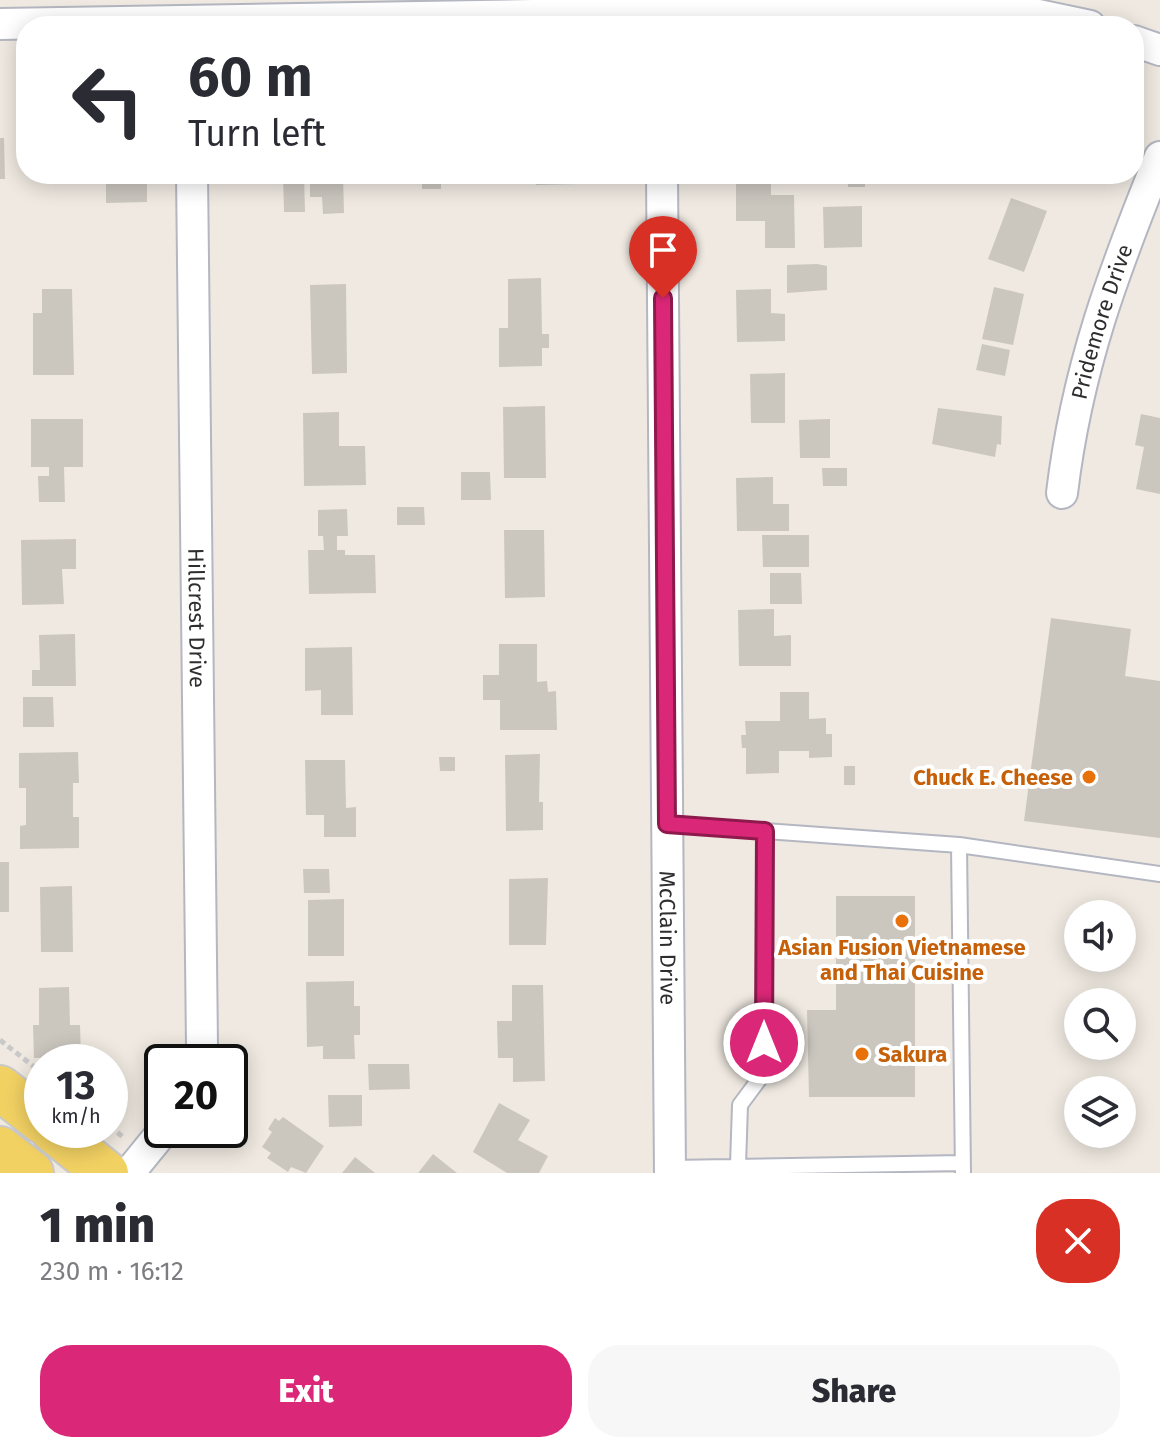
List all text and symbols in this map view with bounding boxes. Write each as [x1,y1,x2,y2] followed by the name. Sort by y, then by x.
[188,44,313,111] text: 60 m
[56,48,160,152] icon: left
[188,112,326,156] text: Turn left
[629,216,697,298] pin
[641,228,685,272] icon: arrive
[1065,240,1138,402] street label: Pridemore Drive
[183,548,211,688] street label: Hillcrest Drive
[913,764,1073,791] place label: Chuck E. Cheese
[1080,768,1098,786] marker: Chuck E. Cheese
[654,871,682,1005] street label: McClain Drive
[1064,900,1136,1148] map controls
[1064,900,1136,972] button: sound
[893,912,911,930] marker: Asian Fusion Vietnamese and Thai Cuisine
[777,934,1026,986] place label: Asian Fusion Vietnamese and Thai Cuisine
[1064,988,1136,1060] button: search
[722,1001,806,1085] position arrow
[878,1041,947,1068] place label: Sakura
[144,1044,248,1148] speed limit sign: 20
[853,1045,871,1063] marker: Sakura
[56,1062,96,1110] text: 13
[1064,1076,1136,1148] button: layers
[51,1104,101,1128] text: km/h
[40,1197,155,1255] text: 1 min
[1036,1199,1120,1283] button: close
[40,1256,184,1287] text: 230 m · 16:12
[40,1345,572,1437] button: Exit
[588,1345,1120,1437] button: Share

